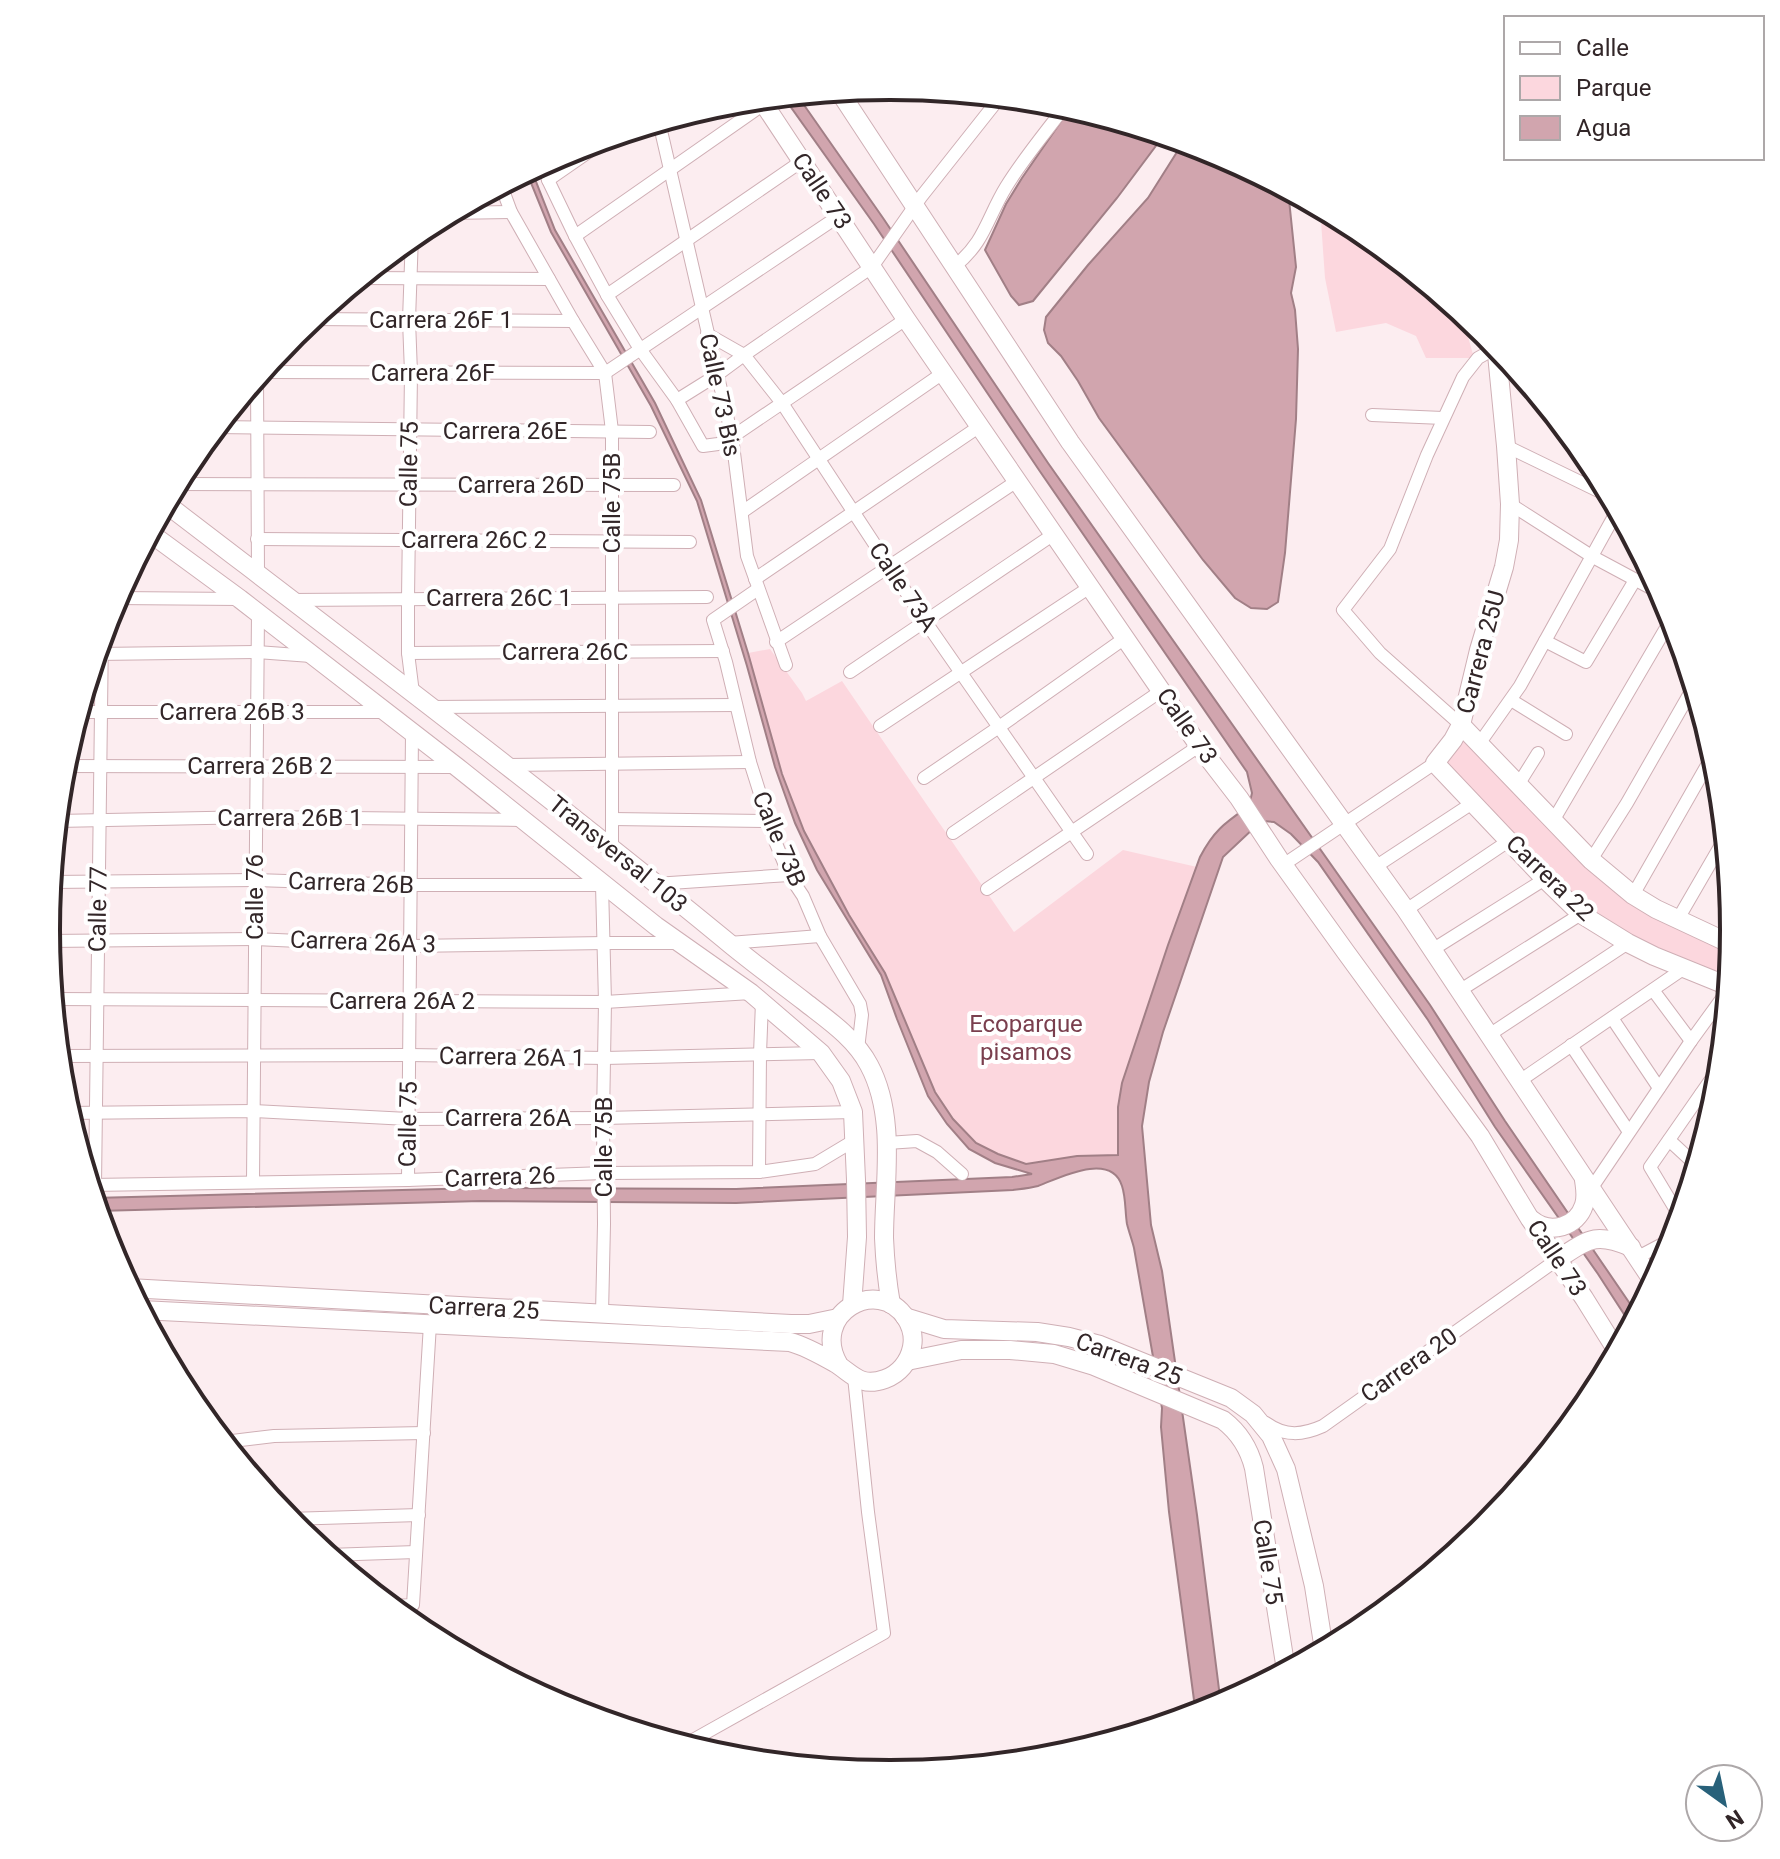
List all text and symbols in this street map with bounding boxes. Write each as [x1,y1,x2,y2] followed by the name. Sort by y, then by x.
[1504,16,1764,160] legend
[1576,34,1629,62] text: Calle
[1576,74,1652,102] text: Parque
[1576,114,1631,142] text: Agua
[786,148,858,234] street label: Calle 73
[369,306,513,334] street label: Carrera 26F 1
[693,331,747,459] street label: Calle 73 Bis
[371,359,495,387] street label: Carrera 26F
[443,417,567,445] street label: Carrera 26E
[394,421,424,507] street label: Calle 75
[598,453,626,553] street label: Calle 75B
[458,471,584,499] street label: Carrera 26D
[401,526,547,554] street label: Carrera 26C 2
[863,537,943,637] street label: Calle 73A
[426,584,572,612] street label: Carrera 26C 1
[1451,587,1511,717] street label: Carrera 25U
[502,638,628,666] street label: Carrera 26C
[1151,683,1223,769] street label: Calle 73
[159,698,305,726] street label: Carrera 26B 3
[187,752,333,780] street label: Carrera 26B 2
[746,787,812,891] street label: Calle 73B
[543,790,693,918] street label: Transversal 103
[217,804,363,832] street label: Carrera 26B 1
[1500,829,1600,927] street label: Carrera 22
[241,854,269,940] street label: Calle 76
[83,866,113,952] street label: Calle 77
[288,867,414,899] street label: Carrera 26B
[289,925,437,959] street label: Carrera 26A 3
[329,987,475,1015] street label: Carrera 26A 2
[969,1010,1083,1066] park label: Ecoparque pisamos
[439,1042,585,1072] street label: Carrera 26A 1
[393,1081,423,1167] street label: Calle 75
[590,1097,618,1197] street label: Calle 75B
[445,1104,572,1132] street label: Carrera 26A
[444,1161,556,1193] street label: Carrera 26
[1521,1215,1593,1301] street label: Calle 73
[428,1291,540,1325] street label: Carrera 25
[1355,1322,1463,1408] street label: Carrera 20
[1072,1327,1186,1391] street label: Carrera 25
[1247,1517,1289,1607] street label: Calle 75
[1684,1763,1764,1843] north arrow
[1721,1805,1748,1834] text: N

